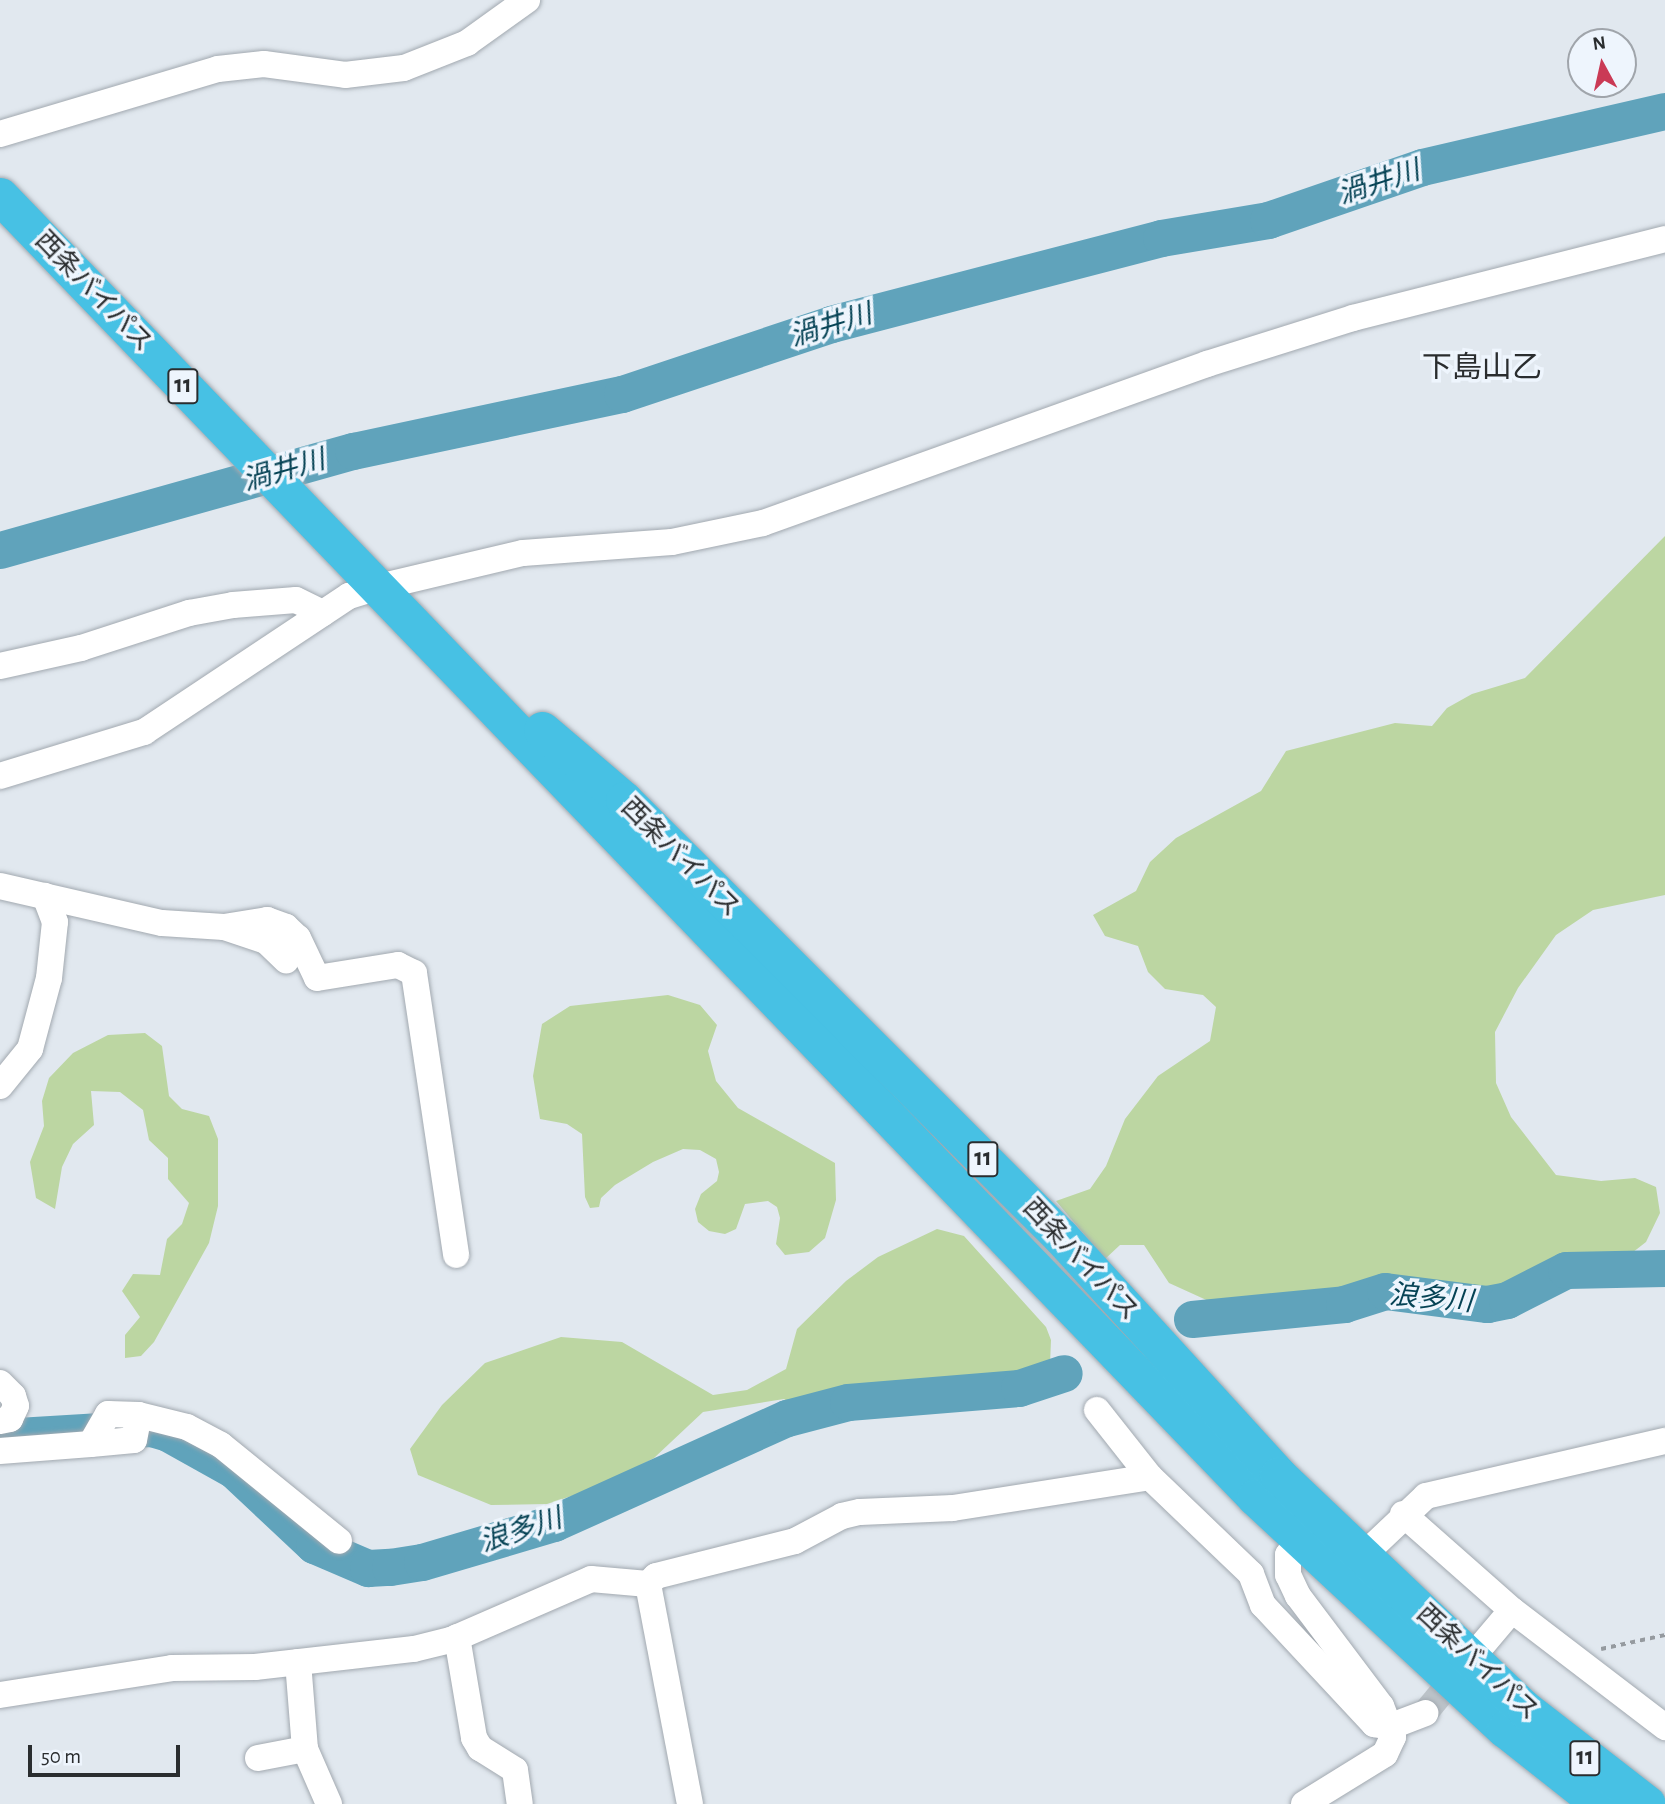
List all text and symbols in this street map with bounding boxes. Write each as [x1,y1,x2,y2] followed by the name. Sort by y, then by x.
[1567,28,1637,98] north arrow
[1591,33,1607,54] text: N
[1334,154,1424,212] water label: 渦井川
[28,225,158,359] street label: 西条バイパス
[786,298,876,354] water label: 渦井川
[1422,350,1542,386] district label: 下島山乙
[167,366,199,407] road number: 11
[239,443,329,499] water label: 渦井川
[614,792,746,924] street label: 西条バイパス
[967,1139,999,1180] road number: 11
[1015,1192,1145,1328] street label: 西条バイパス
[1388,1279,1474,1319] water label: 浪多川
[476,1502,566,1560] water label: 浪多川
[1409,1598,1545,1728] street label: 西条バイパス
[32,1730,184,1774] scale bar
[1569,1738,1601,1778] road number: 11
[41,1746,81,1767] text: 50 m

